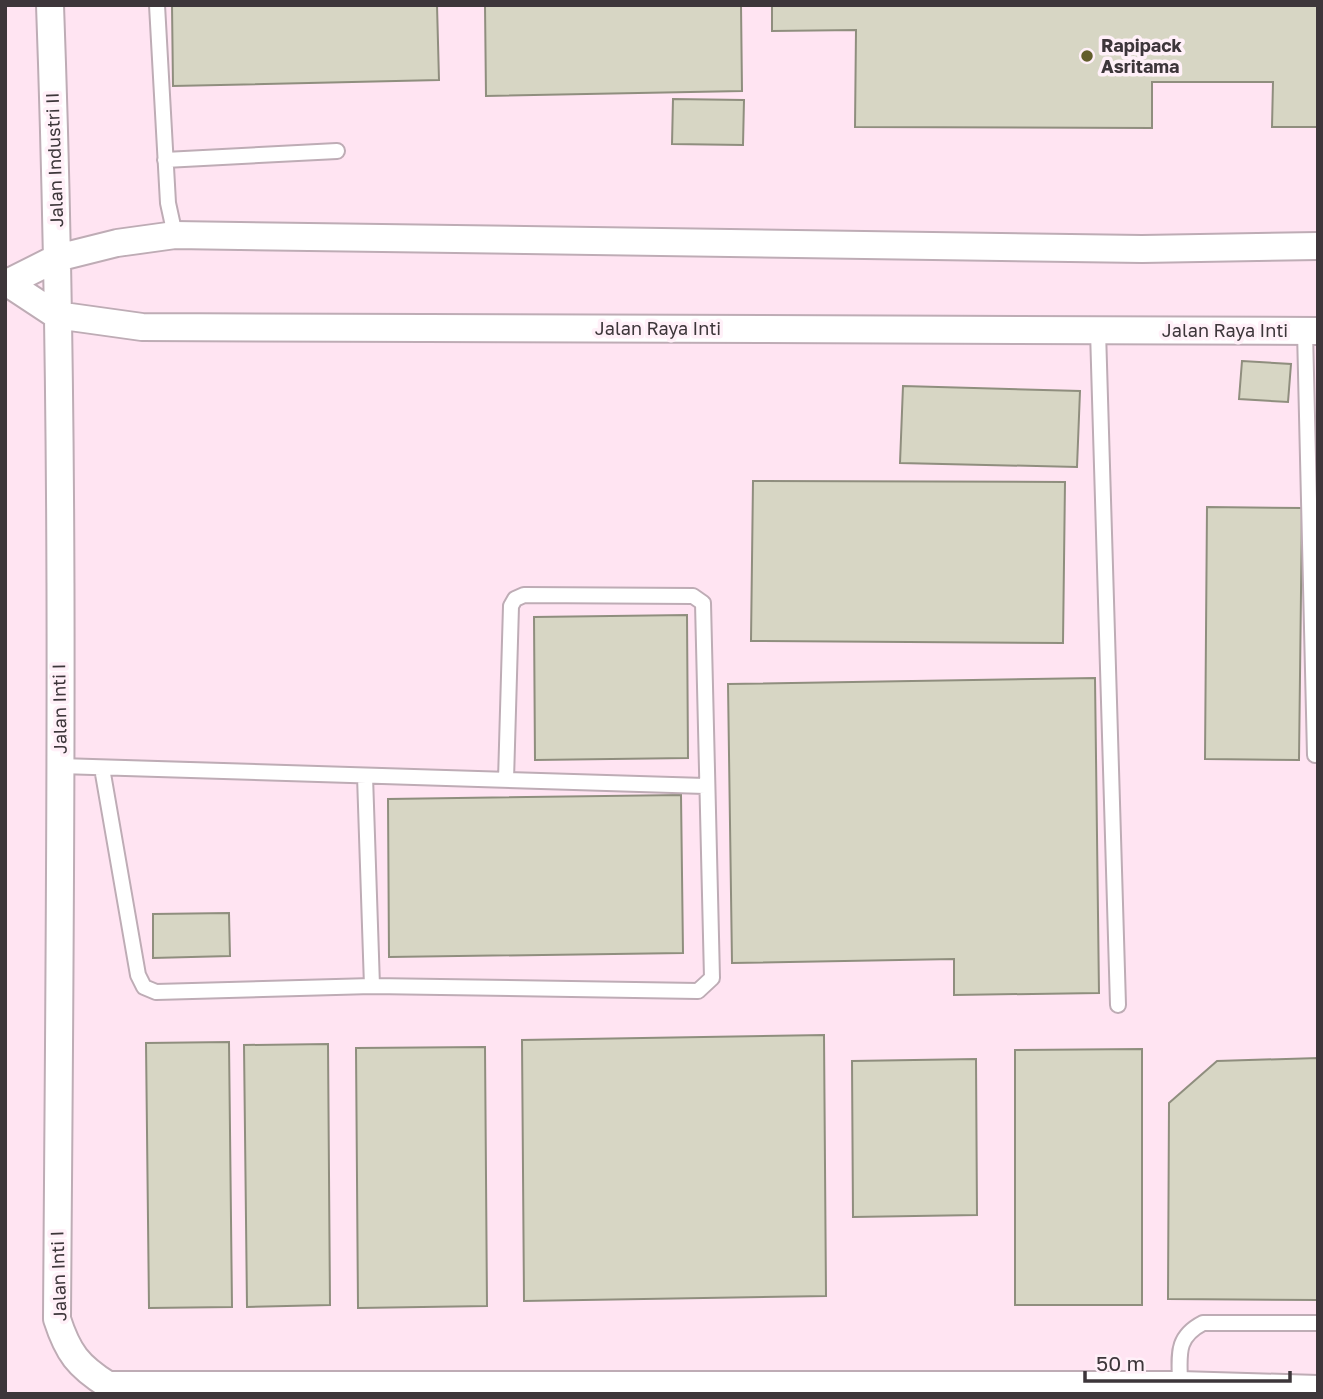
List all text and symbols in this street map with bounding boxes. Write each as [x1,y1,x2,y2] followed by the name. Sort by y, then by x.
[1101,34,1183,77] place label: Rapipack Asritama
[1079,48,1095,64] marker: Rapipack Asritama
[41,92,67,228] street label: Jalan Industri II
[595,317,721,339] street label: Jalan Raya Inti
[1162,319,1288,341] street label: Jalan Raya Inti
[47,664,71,754] street label: Jalan Inti I
[45,1230,71,1322] street label: Jalan Inti I
[1085,1340,1290,1384] scale bar
[1096,1350,1145,1376] text: 50 m

